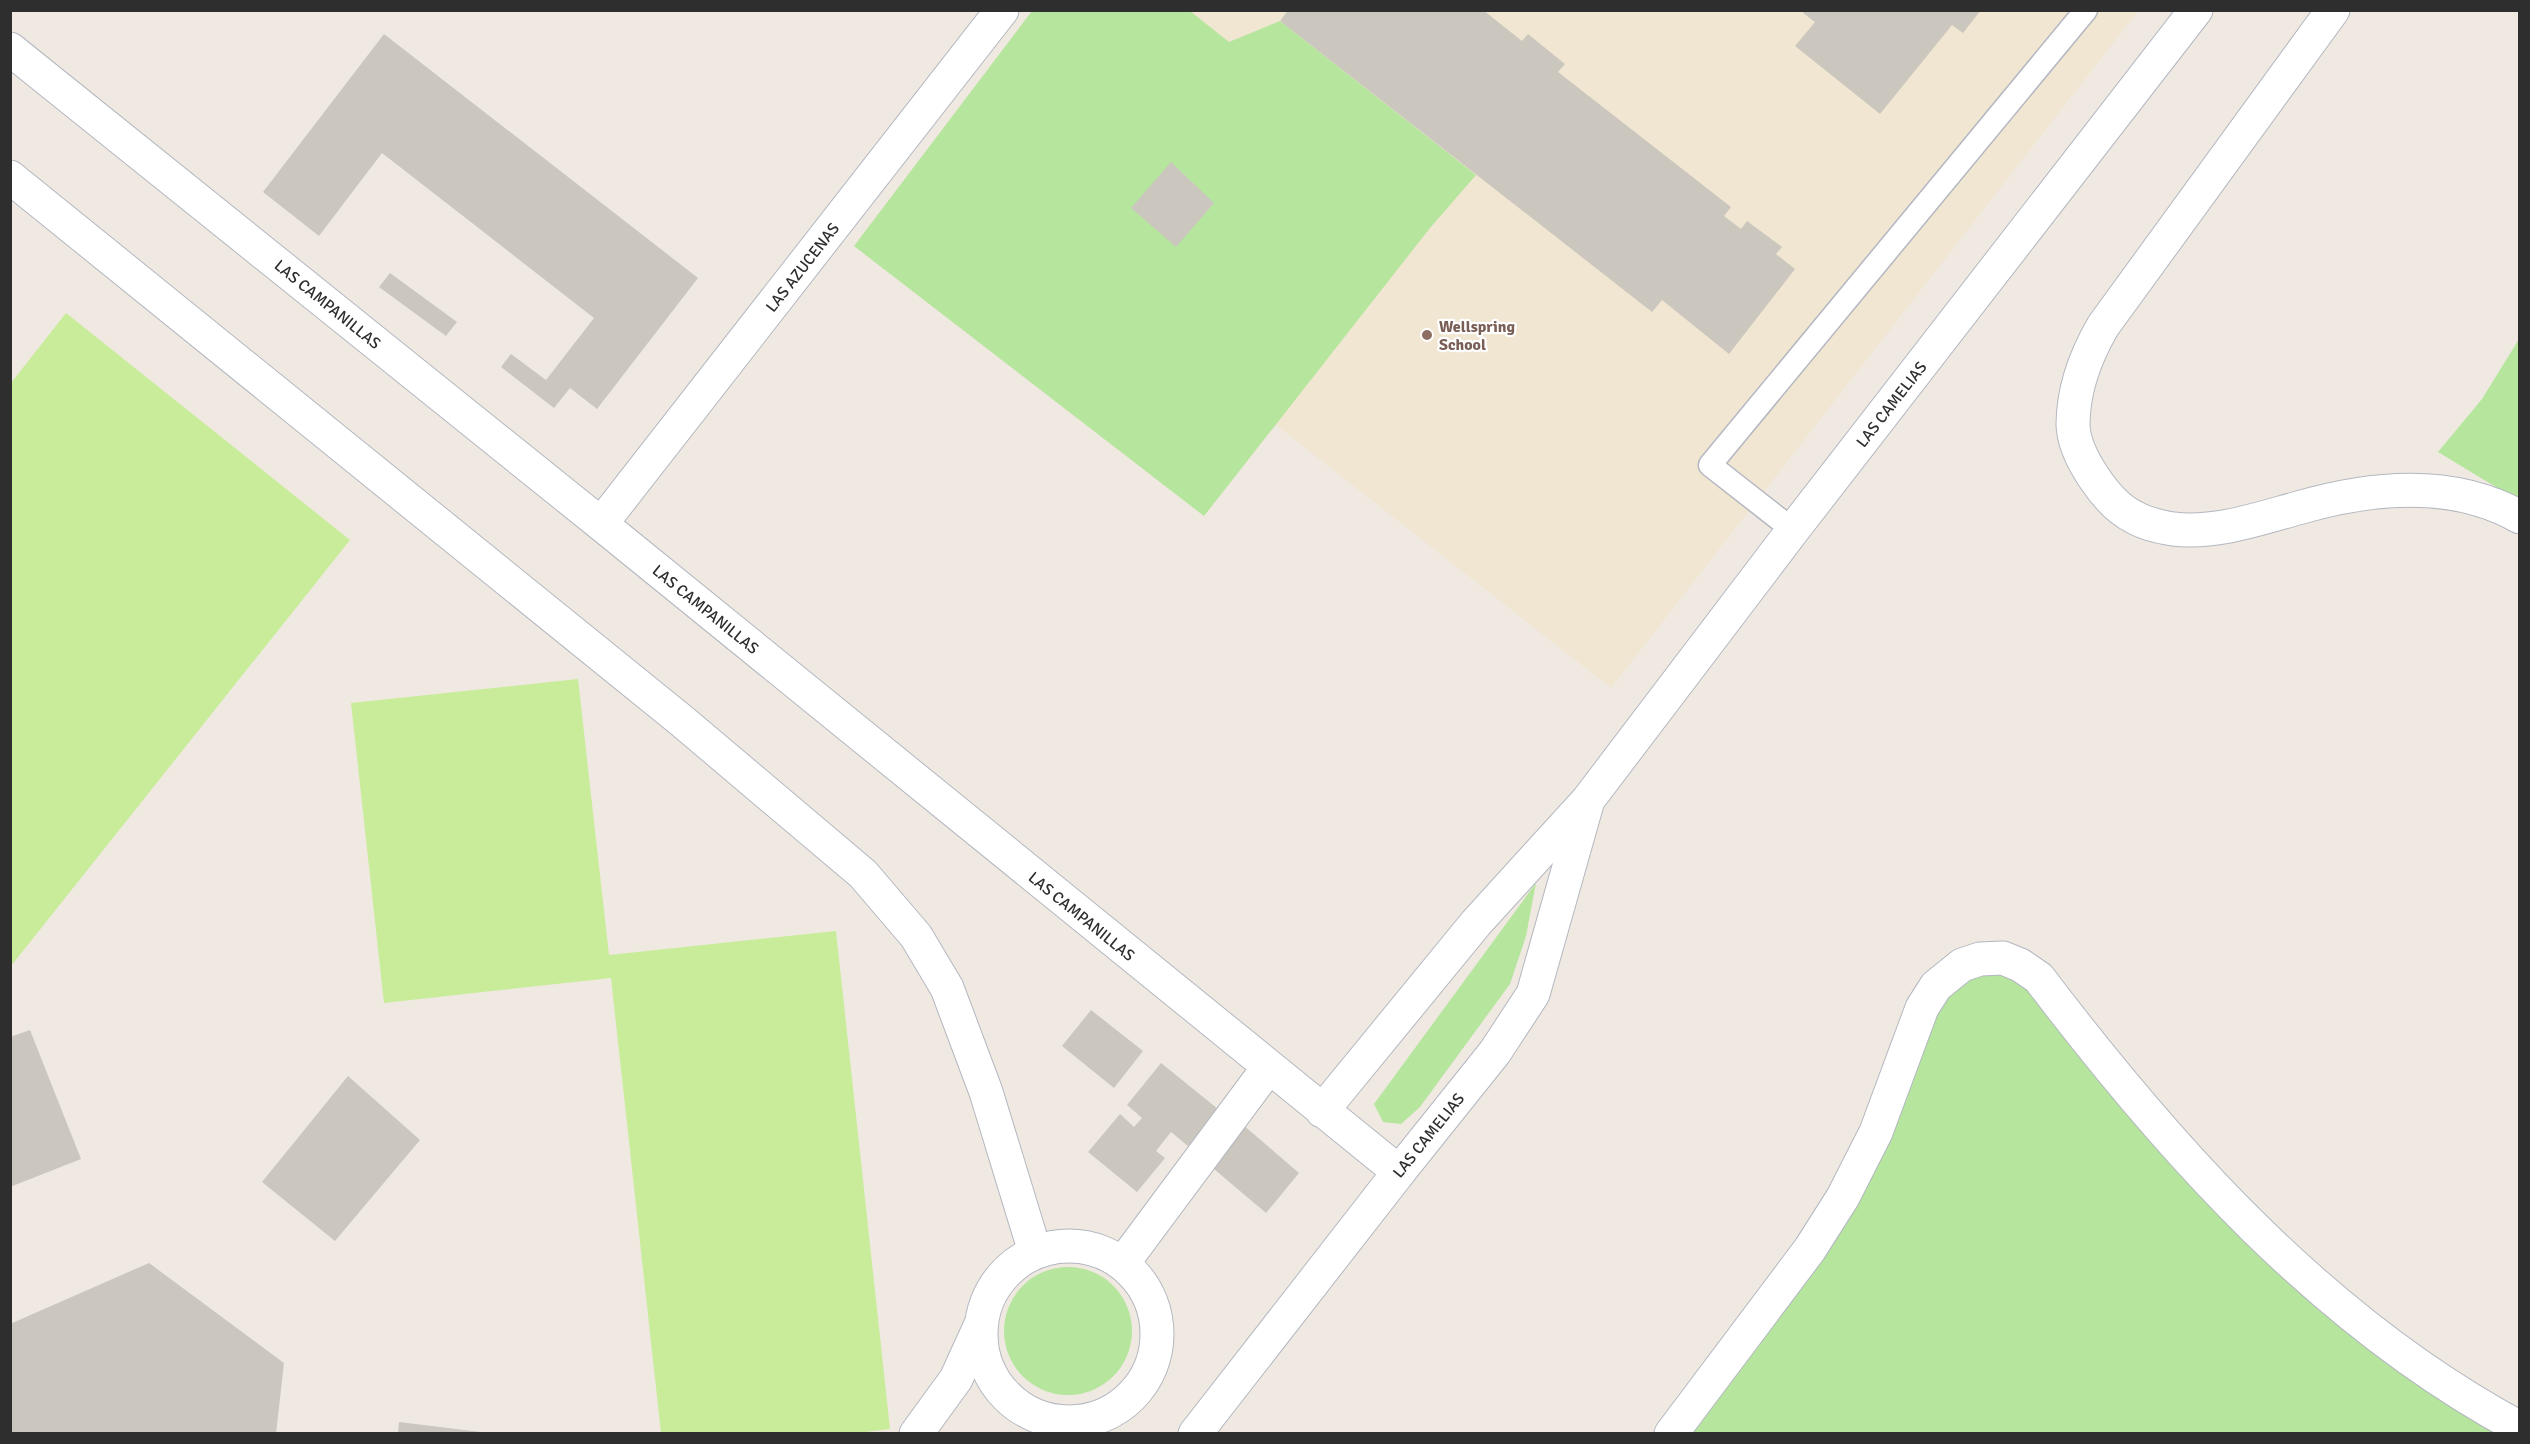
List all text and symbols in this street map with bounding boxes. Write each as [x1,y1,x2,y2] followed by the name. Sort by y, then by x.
[762,219,844,316] street label: LAS AZUCENAS
[270,256,385,354] street label: LAS CAMPANILLAS
[1439,317,1516,355] place label: Wellspring School
[1420,328,1434,342] marker: Wellspring School
[1852,358,1932,451] street label: LAS CAMELIAS
[648,561,763,659] street label: LAS CAMPANILLAS
[1024,868,1139,966] street label: LAS CAMPANILLAS
[1388,1089,1469,1182] street label: LAS CAMELIAS

